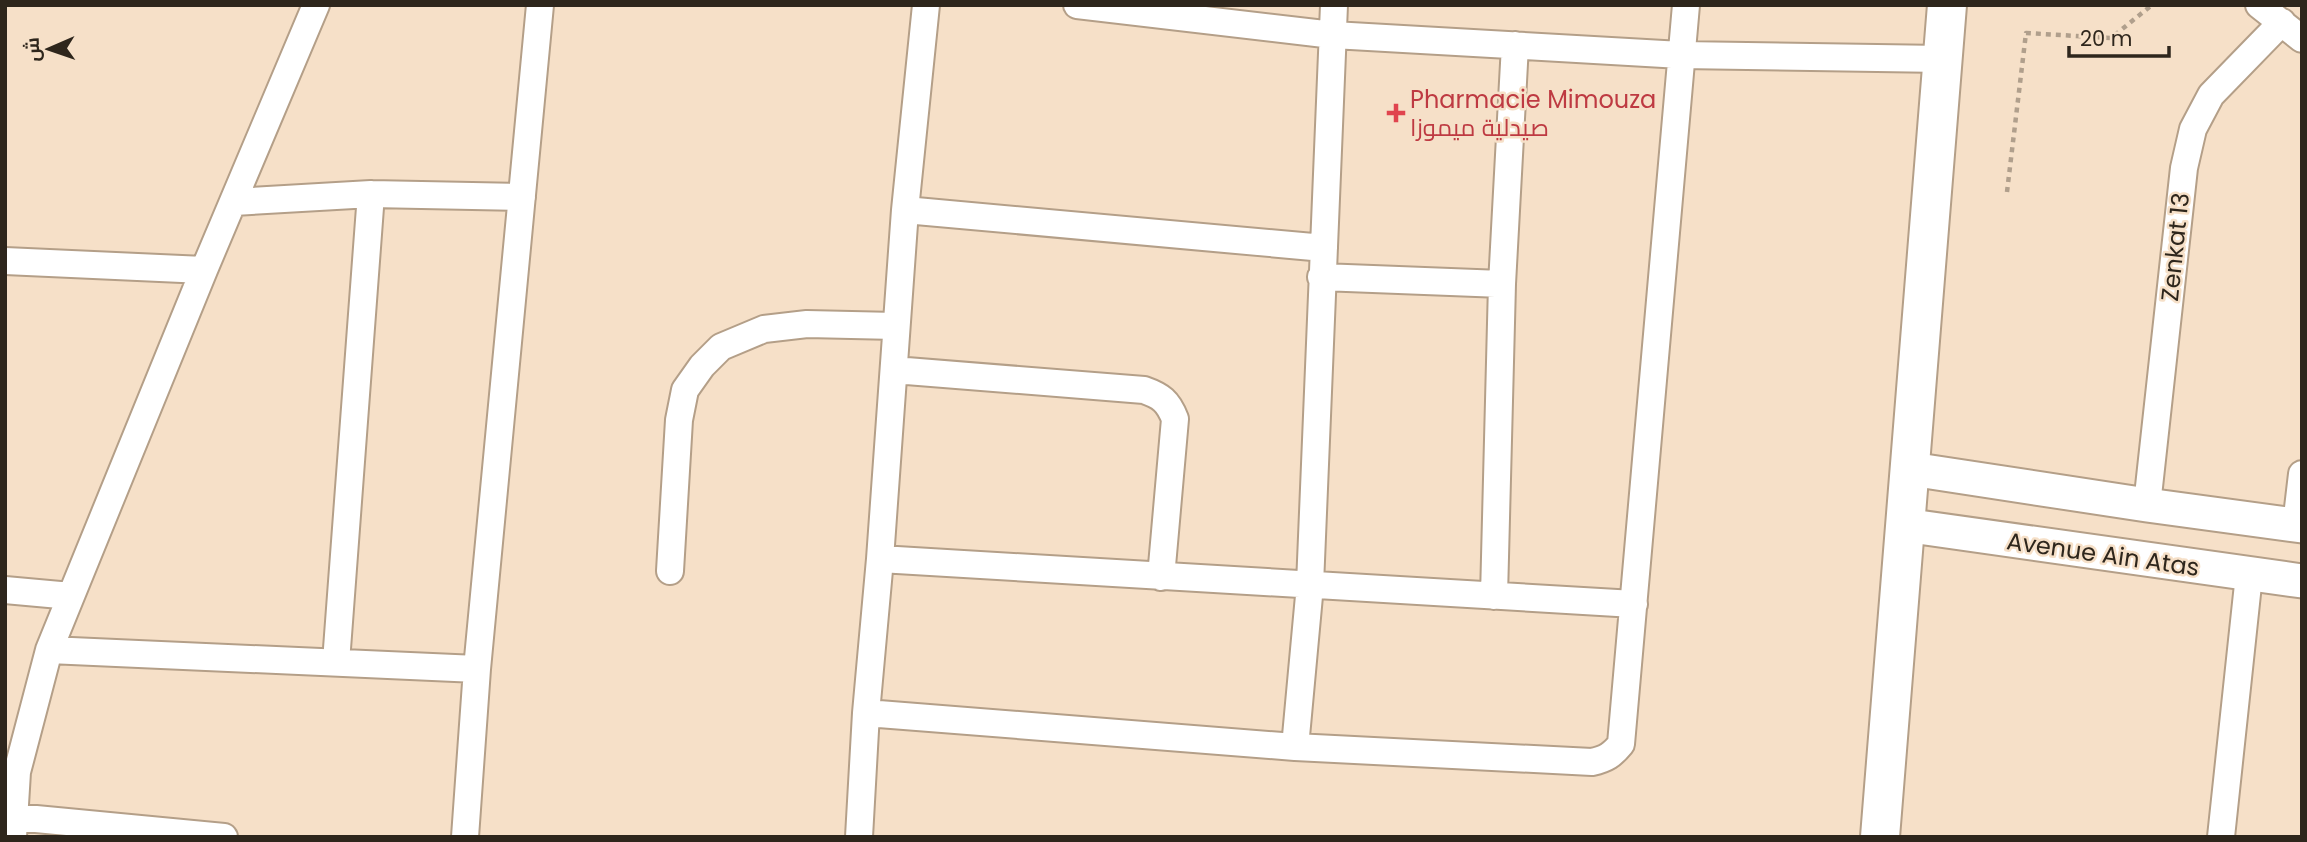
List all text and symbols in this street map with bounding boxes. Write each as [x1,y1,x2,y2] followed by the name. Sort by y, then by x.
[14,14,84,84] north arrow
[2069,14,2169,58] scale bar
[2080,24,2133,53] text: 20 m
[19,37,46,62] text: ش
[1410,83,1656,144] place label: Pharmacie Mimouza صيدلية ميموزا
[1388,105,1404,121] marker: Pharmacie Mimouza صيدلية ميموزا
[2153,191,2197,303] street label: Zenkat 13
[2005,524,2201,584] street label: Avenue Ain Atas

